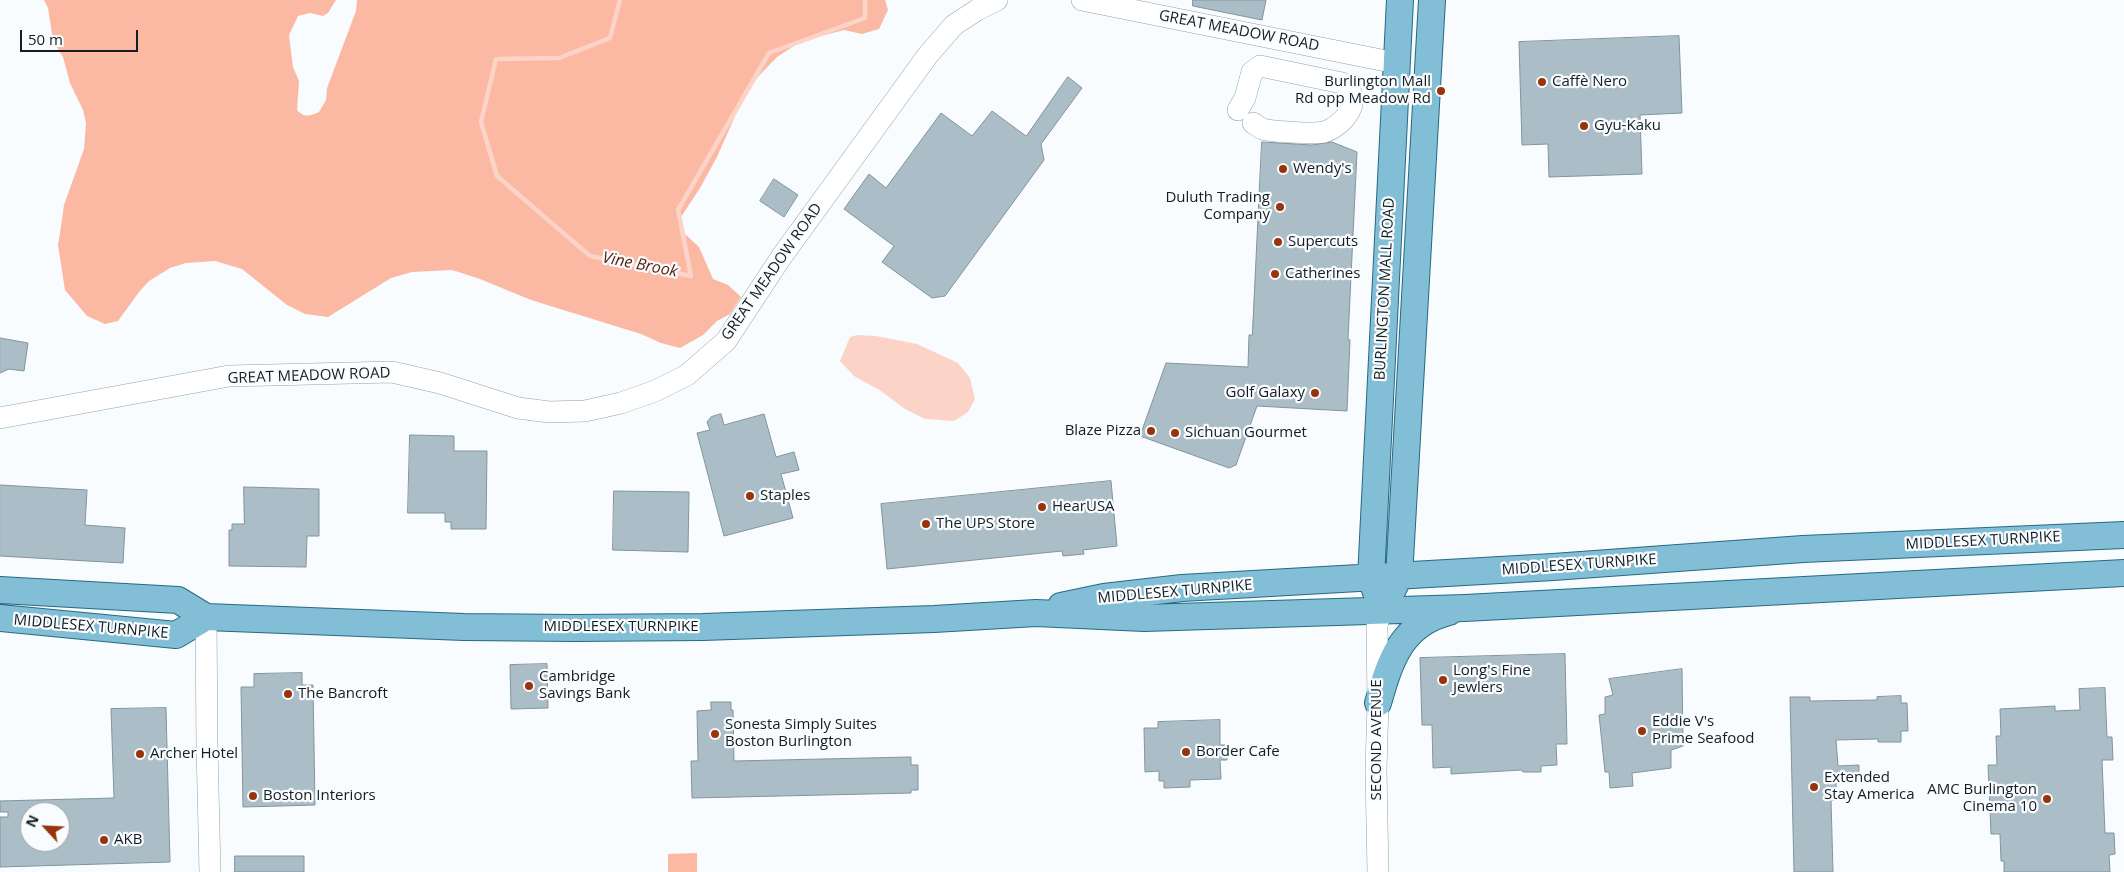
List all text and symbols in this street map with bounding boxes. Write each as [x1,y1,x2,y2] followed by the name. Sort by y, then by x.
[1157,7,1321,55] street label: GREAT MEADOW ROAD
[22,20,140,52] scale bar
[28,29,63,49] text: 50 m
[1295,73,1431,108] place label: Burlington Mall Rd opp Meadow Rd
[1552,73,1627,91] place label: Caffè Nero
[1536,76,1548,88] marker: Caffè Nero
[1435,85,1447,97] marker: Burlington Mall Rd opp Meadow Rd
[1594,117,1661,135] place label: Gyu-Kaku
[1578,120,1590,132] marker: Gyu-Kaku
[1293,160,1352,178] place label: Wendy's
[1277,163,1289,175] marker: Wendy's
[1165,189,1270,224] place label: Duluth Trading Company
[1371,197,1399,381] street label: BURLINGTON MALL ROAD
[718,200,826,344] street label: GREAT MEADOW ROAD
[1274,201,1286,213] marker: Duluth Trading Company
[1288,233,1358,251] place label: Supercuts
[1272,236,1284,248] marker: Supercuts
[601,248,679,282] water label: Vine Brook
[1285,265,1360,283] place label: Catherines
[1269,268,1281,280] marker: Catherines
[227,364,391,388] street label: GREAT MEADOW ROAD
[1226,384,1305,402] place label: Golf Galaxy
[1309,387,1321,399] marker: Golf Galaxy
[1065,422,1141,440] place label: Blaze Pizza
[1185,424,1307,442] place label: Sichuan Gourmet
[1145,425,1157,437] marker: Blaze Pizza
[1169,427,1181,439] marker: Sichuan Gourmet
[760,487,810,505] place label: Staples
[744,490,756,502] marker: Staples
[1052,498,1115,516] place label: HearUSA
[1036,501,1048,513] marker: HearUSA
[936,515,1035,533] place label: The UPS Store
[920,518,932,530] marker: The UPS Store
[1905,528,2061,554] street label: MIDDLESEX TURNPIKE
[1501,551,1657,579] street label: MIDDLESEX TURNPIKE
[1097,576,1253,608] street label: MIDDLESEX TURNPIKE
[13,611,169,643] street label: MIDDLESEX TURNPIKE
[543,618,699,636] street label: MIDDLESEX TURNPIKE
[1453,662,1531,697] place label: Long's Fine Jewlers
[539,668,630,703] place label: Cambridge Savings Bank
[1437,674,1449,686] marker: Long's Fine Jewlers
[1368,679,1386,801] street label: SECOND AVENUE
[523,680,535,692] marker: Cambridge Savings Bank
[298,685,388,703] place label: The Bancroft
[282,688,294,700] marker: The Bancroft
[1652,713,1754,748] place label: Eddie V's Prime Seafood
[725,716,877,751] place label: Sonesta Simply Suites Boston Burlington
[1636,725,1648,737] marker: Eddie V's Prime Seafood
[709,728,721,740] marker: Sonesta Simply Suites Boston Burlington
[1196,743,1280,761] place label: Border Cafe
[150,745,238,763] place label: Archer Hotel
[1180,746,1192,758] marker: Border Cafe
[134,748,146,760] marker: Archer Hotel
[1824,769,1915,804] place label: Extended Stay America
[1808,781,1820,793] marker: Extended Stay America
[1927,781,2037,816] place label: AMC Burlington Cinema 10
[263,787,376,805] place label: Boston Interiors
[247,790,259,802] marker: Boston Interiors
[2041,793,2053,805] marker: AMC Burlington Cinema 10
[20,802,70,852] north arrow
[21,812,43,830] text: N
[114,831,142,849] place label: AKB
[98,834,110,846] marker: AKB

